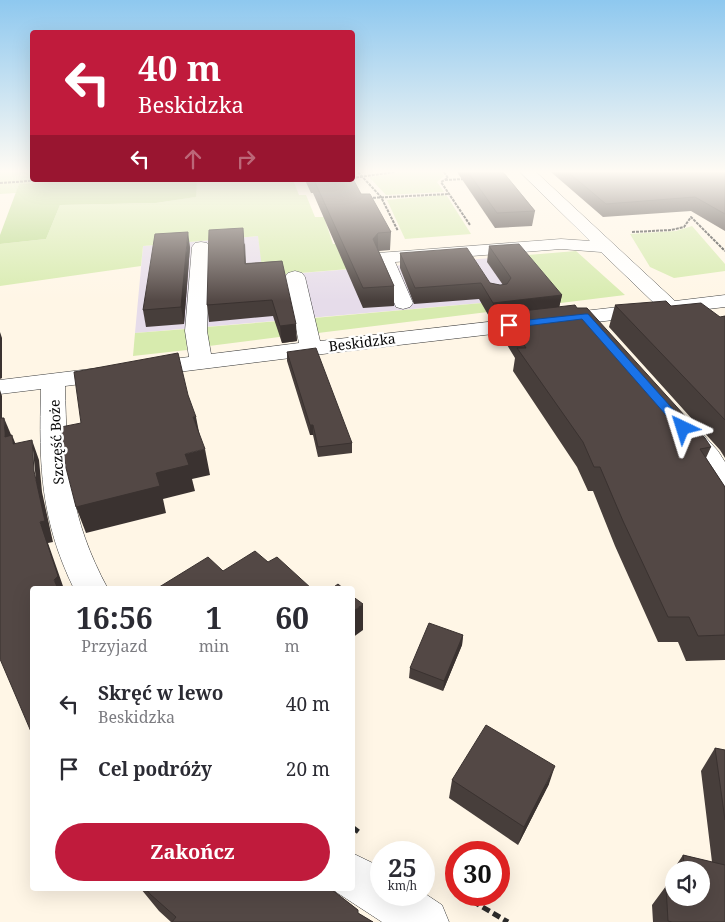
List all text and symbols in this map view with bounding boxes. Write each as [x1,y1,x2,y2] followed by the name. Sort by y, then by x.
[138,44,221,91] text: 40 m
[55,50,120,115] icon: left
[138,89,244,119] text: Beskidzka
[126,145,154,173] icon: left
[179,145,207,173] icon: ahead
[232,145,260,173] icon: right
[488,304,530,346] pin
[495,311,523,339] icon: arrive
[327,328,397,356] street label: Beskidzka
[44,399,68,485] street label: Szczęść Boże
[656,401,708,453] position arrow
[76,597,153,638] text: 16:56
[206,597,222,638] text: 1
[275,597,309,638] text: 60
[81,635,147,657] text: Przyjazd
[199,635,229,657] text: min
[285,635,300,657] text: m
[98,680,224,706] text: Skręć w lewo
[55,690,83,718] icon: left
[286,691,330,717] text: 40 m
[98,706,175,728] text: Beskidzka
[55,755,83,783] icon: arrive
[98,756,212,782] text: Cel podróży
[286,756,330,782] text: 20 m
[55,823,330,881] button: Zakończ
[445,841,510,906] speed limit sign: 30
[388,850,417,884] text: 25
[665,861,710,906] map controls
[665,861,710,906] button: sound
[388,877,417,894] text: km/h

